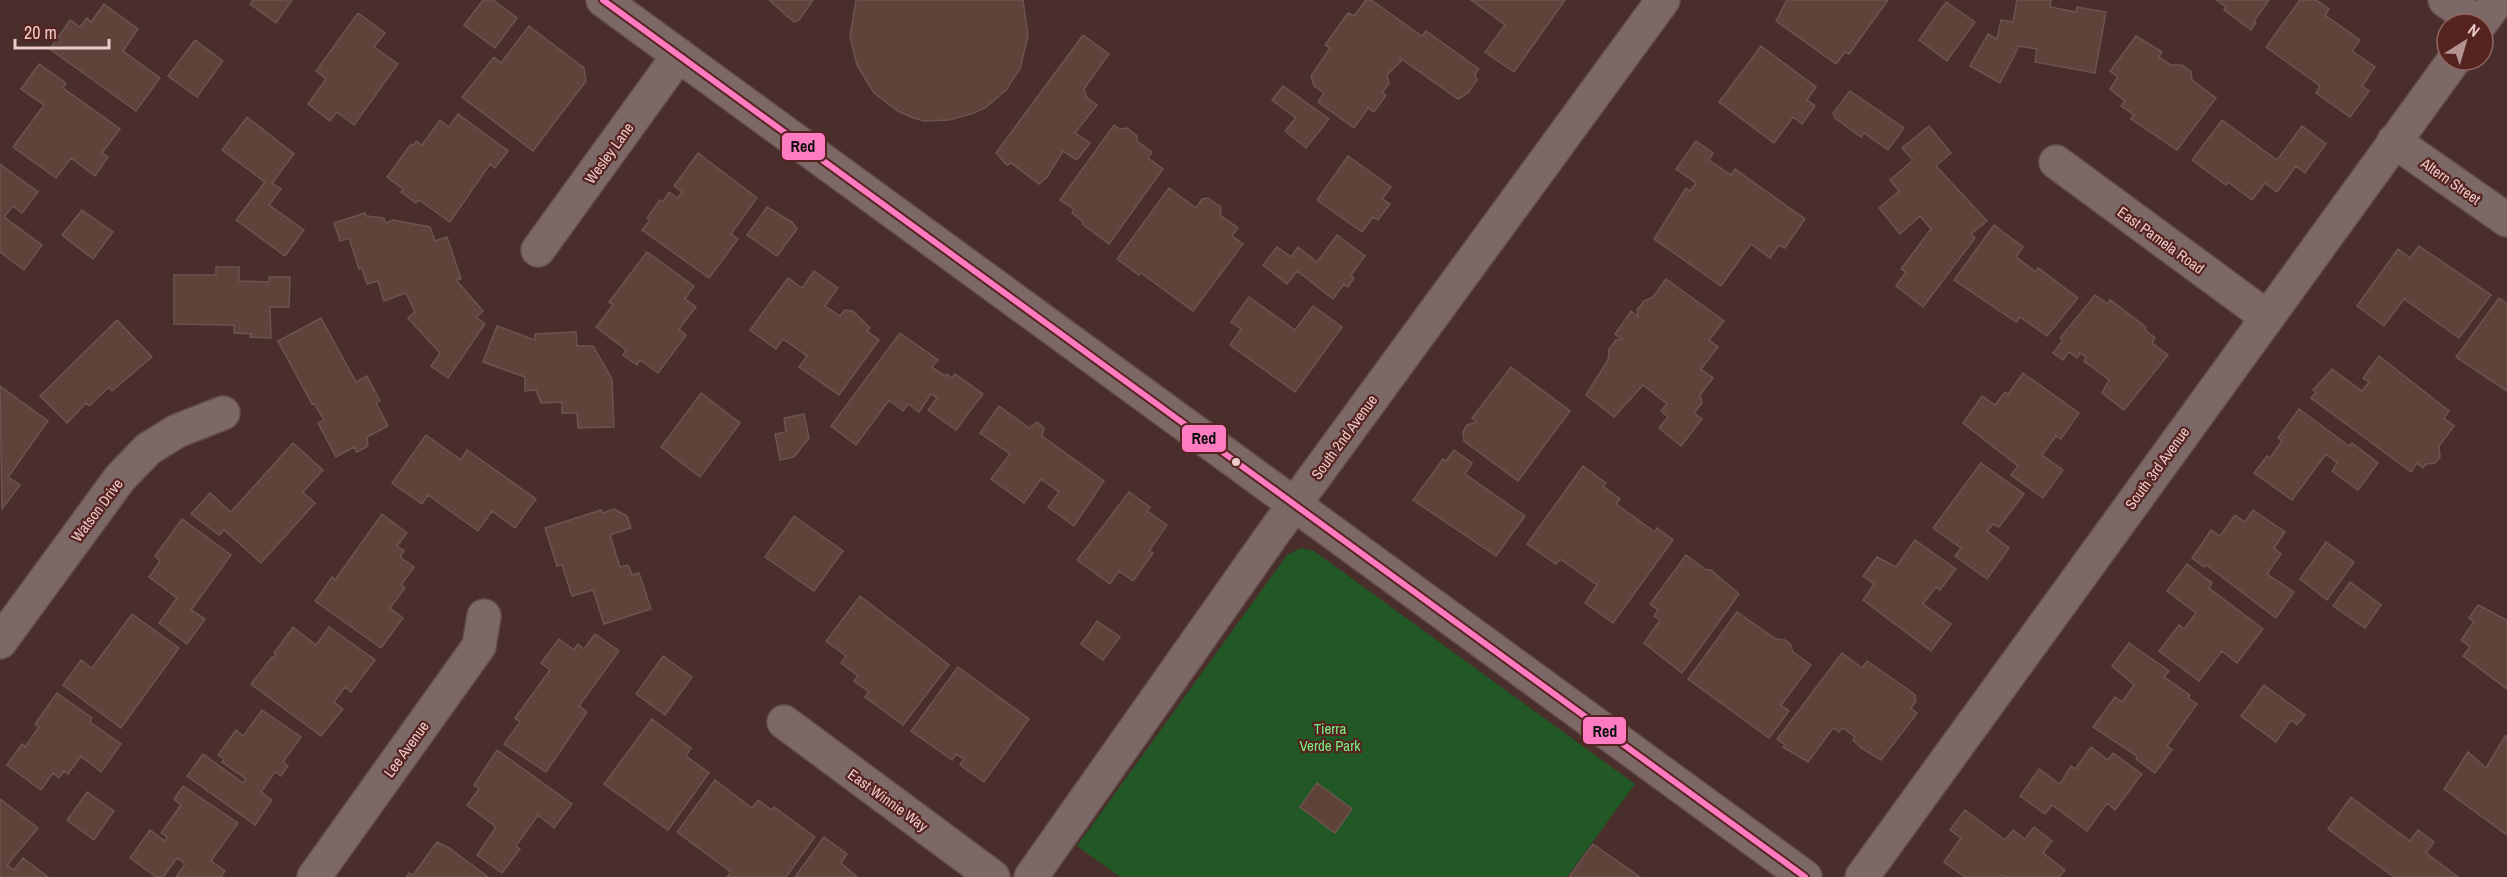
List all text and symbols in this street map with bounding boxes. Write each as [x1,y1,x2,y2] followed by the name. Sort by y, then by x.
[15,12,110,50] scale bar
[2435,12,2495,72] north arrow
[2464,18,2484,42] text: N
[24,20,57,45] text: 20 m
[580,118,638,188] street label: Wesley Lane
[781,132,826,161] line badge: Red
[791,135,815,157] text: Red
[2416,152,2485,210] street label: Altern Street
[2113,201,2209,279] street label: East Pamela Road
[1306,390,1382,484] street label: South 2nd Avenue
[2120,422,2194,514] street label: South 3rd Avenue
[1181,424,1227,453] line badge: Red
[1192,427,1216,449] text: Red
[1230,456,1242,468] unlabelled marker
[66,474,128,546] street label: Watson Drive
[1582,716,1627,745] line badge: Red
[378,717,434,781] street label: Lee Avenue
[1300,718,1361,756] park label: Tierra Verde Park
[1593,720,1617,742] text: Red
[844,764,933,837] street label: East Winnie Way

